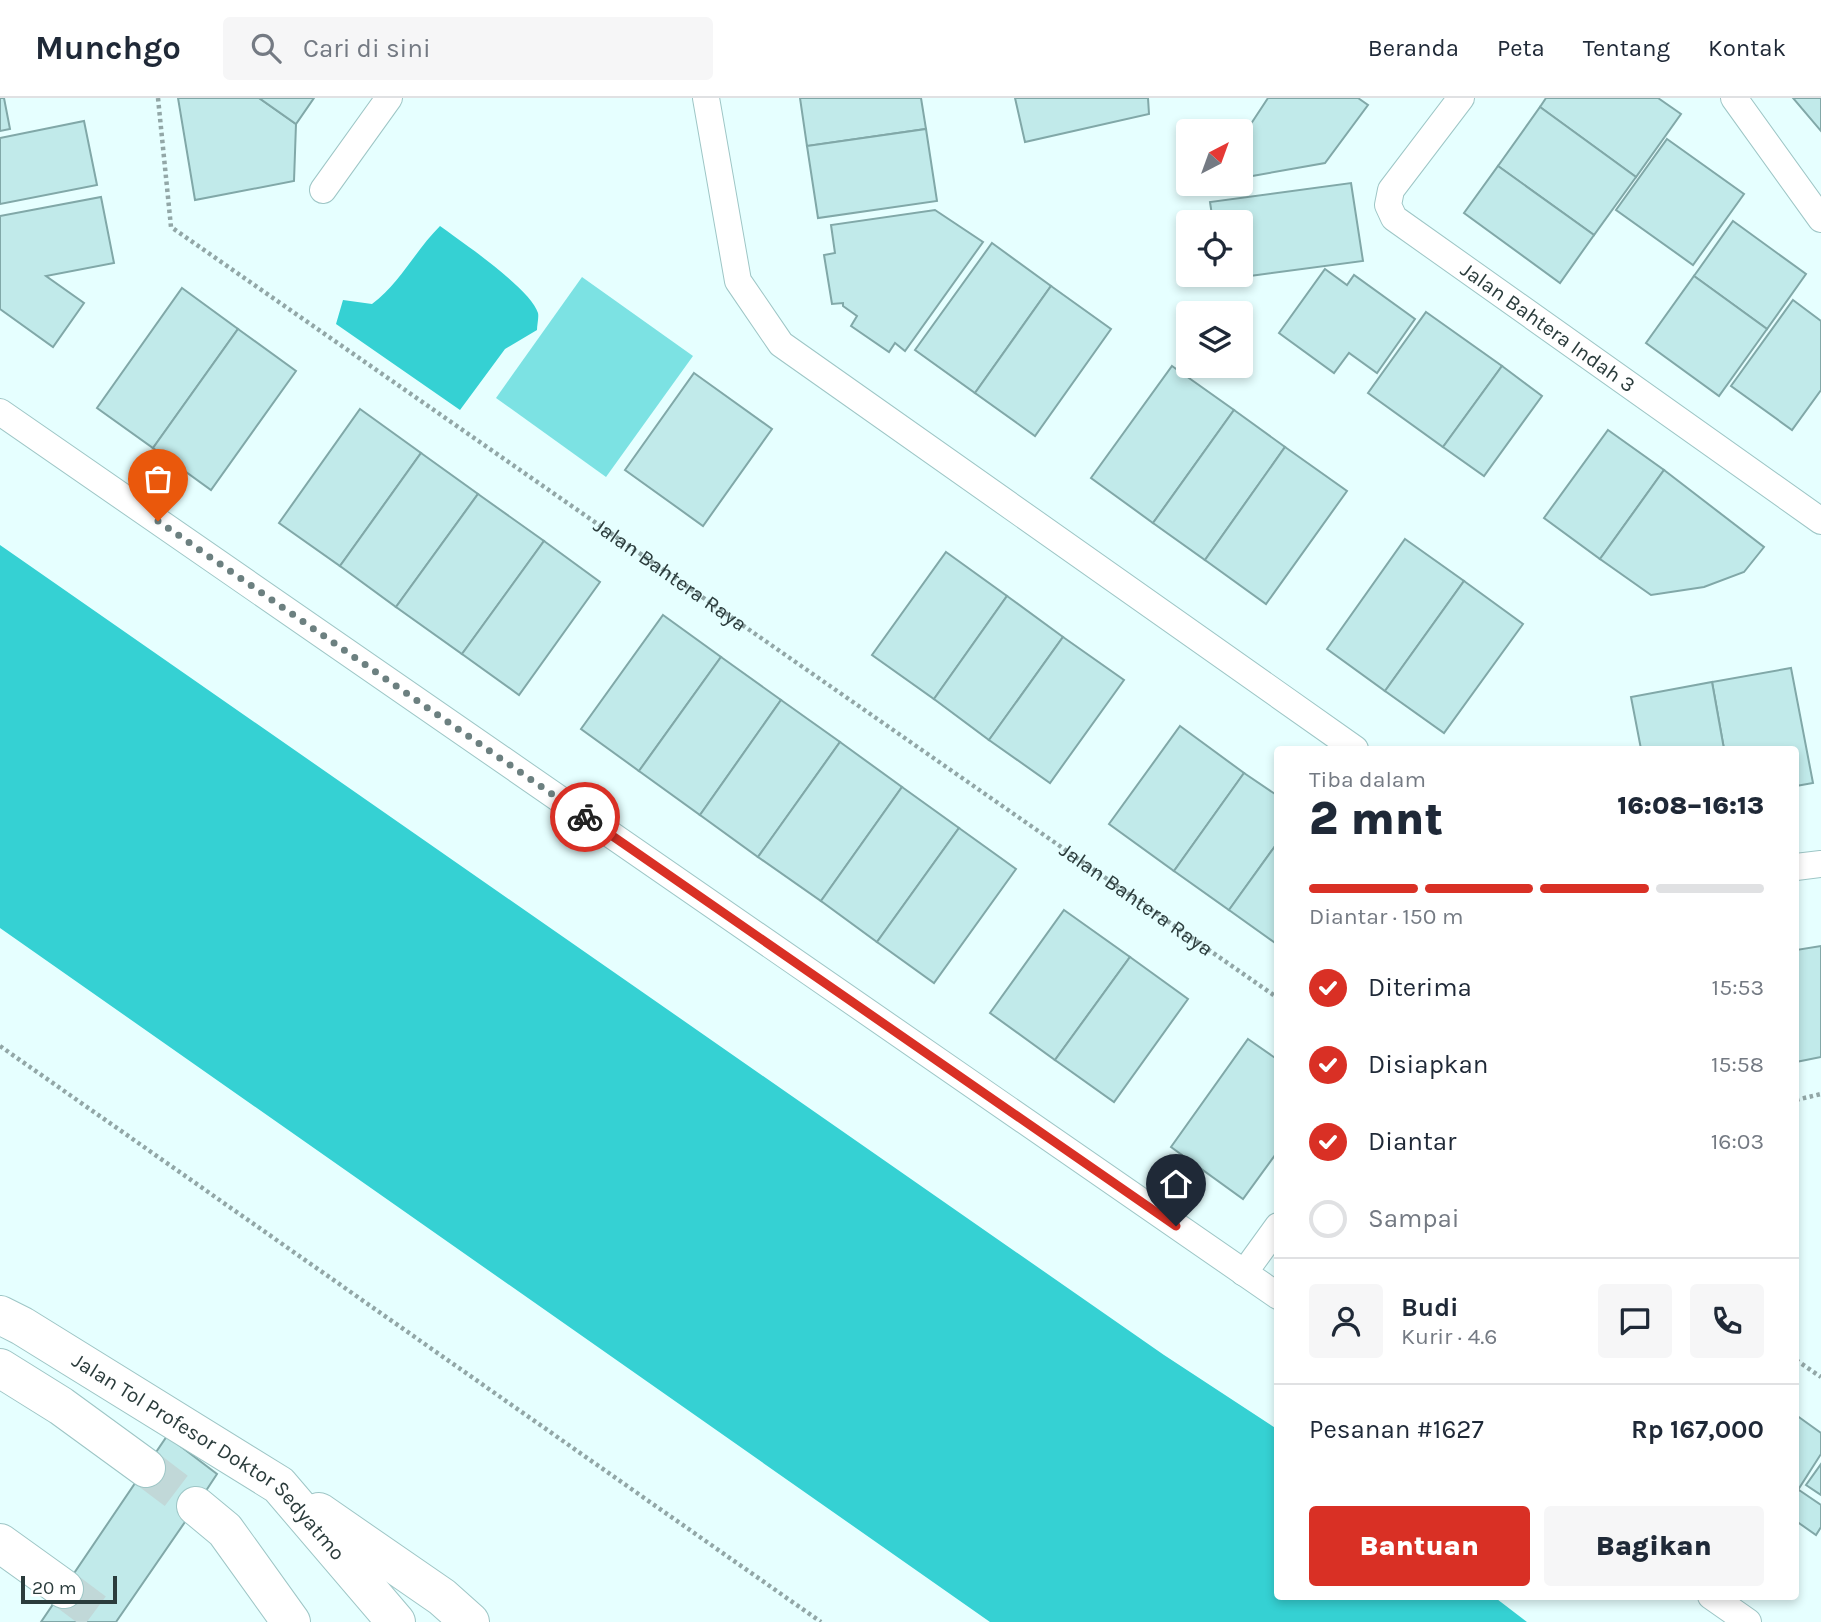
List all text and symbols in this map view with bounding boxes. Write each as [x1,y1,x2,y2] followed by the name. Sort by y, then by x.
[223,17,713,80] search box
[35,29,181,67] text: Munchgo
[247,29,285,67] icon: search
[303,33,431,64] text: Cari di sini
[1368,34,1459,62] text: Beranda
[1497,34,1545,62] text: Peta
[1583,34,1670,62] text: Tentang
[1708,34,1786,62] text: Kontak
[1176,119,1253,196] north arrow
[1176,119,1253,378] map controls
[1176,210,1253,287] button: locate
[1456,257,1640,397] street label: Jalan Bahtera Indah 3
[1176,301,1253,378] button: layers
[128,449,188,521] pin
[139,460,177,498] icon: bag
[589,513,751,636] street label: Jalan Bahtera Raya
[1309,766,1426,793] text: Tiba dalam
[550,782,620,852] courier
[1617,790,1764,821] text: 16:08–16:13
[1309,792,1443,846] text: 2 mnt
[566,798,604,836] icon: bike
[1055,838,1217,961] street label: Jalan Bahtera Raya
[1309,903,1463,930] text: Diantar · 150 m
[1309,969,1347,1007] icon: check
[1368,972,1472,1003] text: Diterima
[1712,974,1764,1001] text: 15:53
[1309,1046,1347,1084] icon: check
[1368,1049,1488,1080] text: Disiapkan
[1711,1051,1764,1078] text: 15:58
[1309,1123,1347,1161] icon: check
[1368,1126,1456,1157] text: Diantar
[1711,1128,1764,1155] text: 16:03
[1146,1154,1206,1226] pin
[1157,1165,1195,1203] icon: home
[1368,1203,1460,1234] text: Sampai
[1309,1284,1383,1358] button: person
[1598,1284,1672,1358] button: chat
[1690,1284,1764,1358] button: phone
[1401,1292,1459,1323] text: Budi
[1401,1323,1498,1350] text: Kurir · 4.6
[68,1348,350,1565] street label: Jalan Tol Profesor Doktor Sedyatmo
[1309,1414,1484,1445] text: Pesanan #1627
[1631,1414,1764,1445] text: Rp 167,000
[1309,1506,1530,1586] button: Bantuan
[1544,1506,1764,1586] button: Bagikan
[21,1573,117,1605] scale bar
[32,1577,77,1599] text: 20 m

